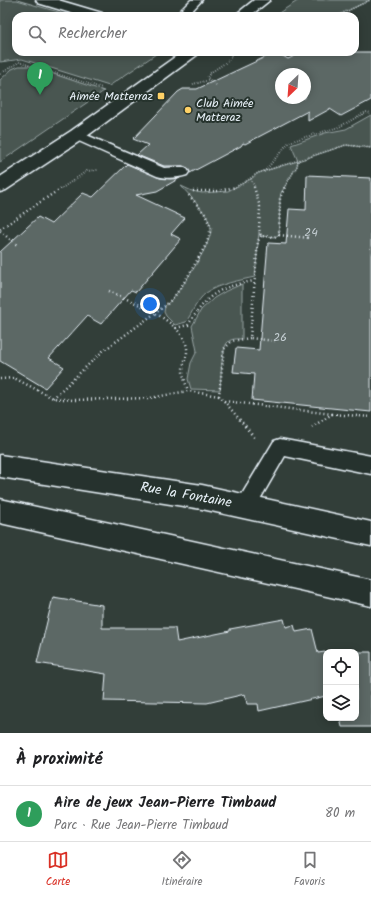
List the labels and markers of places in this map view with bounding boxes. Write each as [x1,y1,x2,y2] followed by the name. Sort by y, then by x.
[27,62,53,95] pin: 1
[69,87,153,106] place label: Aimée Matterraz
[156,91,166,101] marker: Aimée Matterraz
[196,94,254,127] place label: Club Aimée Matteraz
[183,105,193,115] marker: Club Aimée Matteraz

